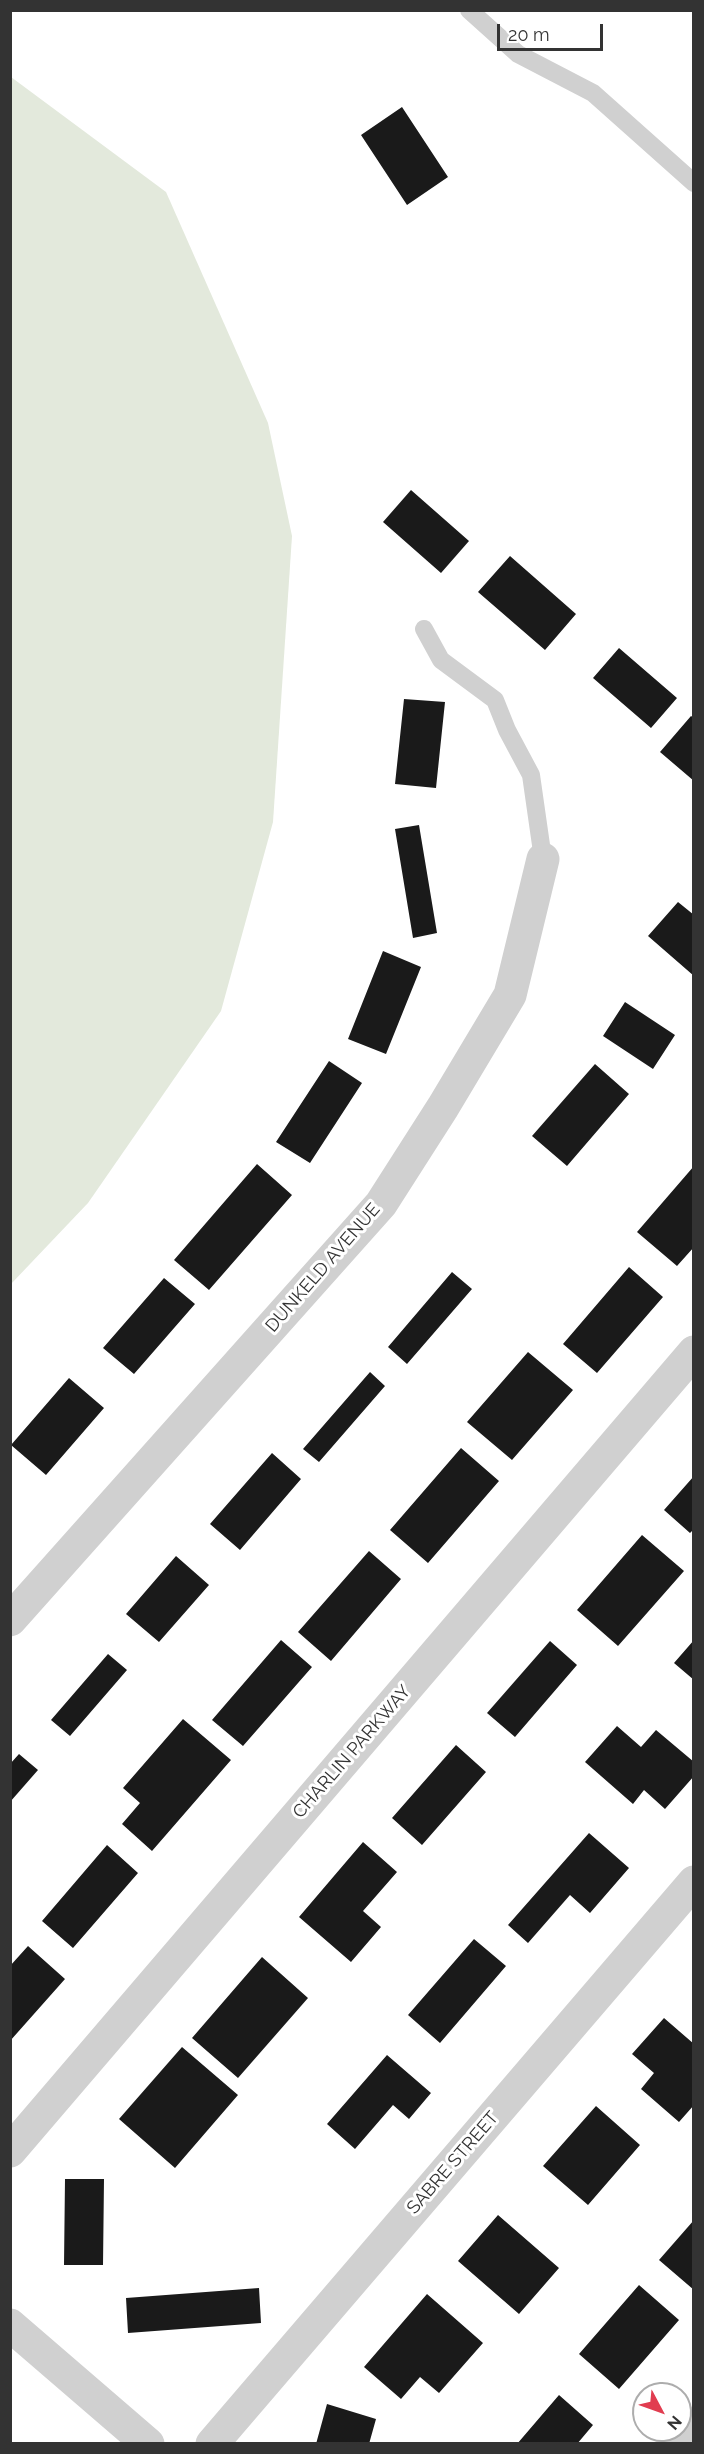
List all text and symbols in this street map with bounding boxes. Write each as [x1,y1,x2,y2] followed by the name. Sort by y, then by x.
[500,12,606,50] scale bar
[508,24,550,45] text: 20 m
[261,1199,385,1337] street label: DUNKELD AVENUE
[288,1681,416,1823] street label: CHARLIN PARKWAY
[403,2107,503,2219] street label: SABRE STREET
[632,2382,692,2442] north arrow
[663,2412,686,2434] text: N

